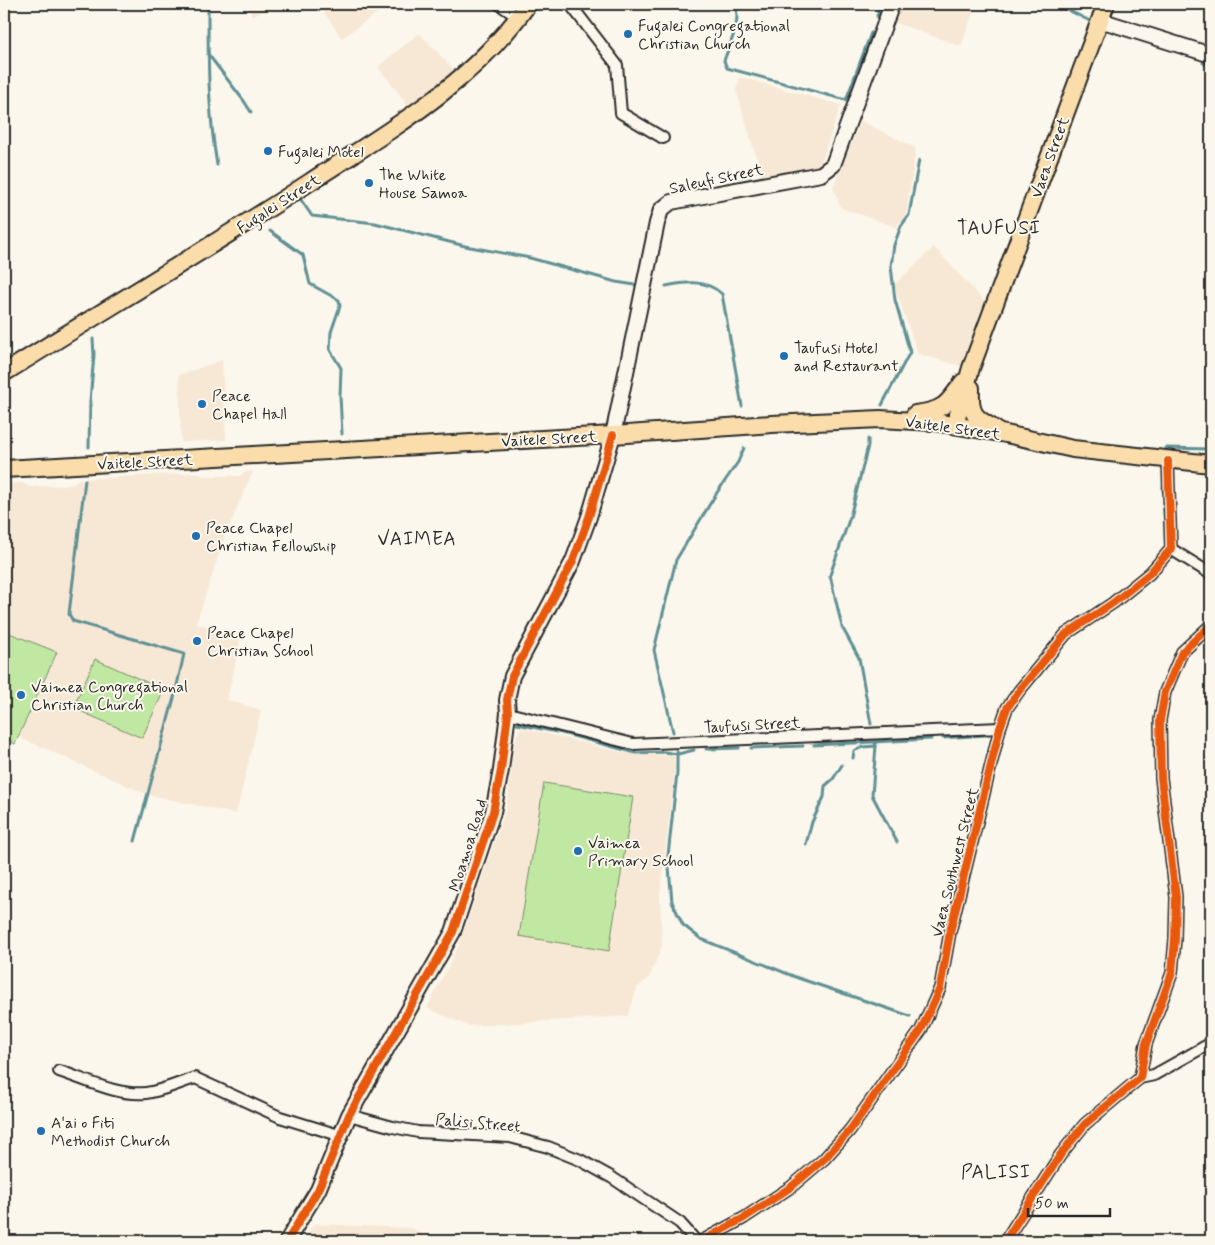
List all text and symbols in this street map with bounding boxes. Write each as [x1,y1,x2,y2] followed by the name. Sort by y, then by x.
[638,16,790,55] place label: Fugalei Congregational Christian Church
[622,28,634,40] marker: Fugalei Congregational Christian Church
[1026,114,1075,201] street label: Vaea Street
[278,142,364,164] place label: Fugalei Motel
[262,145,274,157] marker: Fugalei Motel
[667,159,766,200] street label: Saleufi Street
[379,165,468,204] place label: The White House Samoa
[233,169,326,240] street label: Fugalei Street
[363,177,375,189] marker: The White House Samoa
[957,216,1041,241] district label: TAUFUSI
[794,338,899,377] place label: Taufusi Hotel and Restaurant
[778,350,790,362] marker: Taufusi Hotel and Restaurant
[212,386,287,425] place label: Peace Chapel Hall
[196,398,208,410] marker: Peace Chapel Hall
[904,411,1002,446] street label: Vaitele Street
[501,426,598,452] street label: Vaitele Street
[97,449,194,475] street label: Vaitele Street
[206,518,336,557] place label: Peace Chapel Christian Fellowship
[377,527,457,552] district label: VAIMEA
[190,530,202,542] marker: Peace Chapel Christian Fellowship
[207,623,314,662] place label: Peace Chapel Christian School
[191,635,203,647] marker: Peace Chapel Christian School
[31,677,188,716] place label: Vaimea Congregational Christian Church
[15,689,27,701] marker: Vaimea Congregational Christian Church
[703,712,802,739] street label: Taufusi Street
[927,785,984,940] street label: Vaea Southwest Street
[444,796,493,894] street label: Moamoa Road
[588,833,694,872] place label: Vaimea Primary School
[572,845,584,857] marker: Vaimea Primary School
[435,1109,521,1138] street label: Palisi Street
[51,1113,170,1152] place label: A'ai o Fiti Methodist Church
[35,1125,47,1137] marker: A'ai o Fiti Methodist Church
[961,1160,1031,1185] district label: PALISI
[1028,1185,1110,1217] scale bar
[1035,1194,1069,1214] text: 50 m

